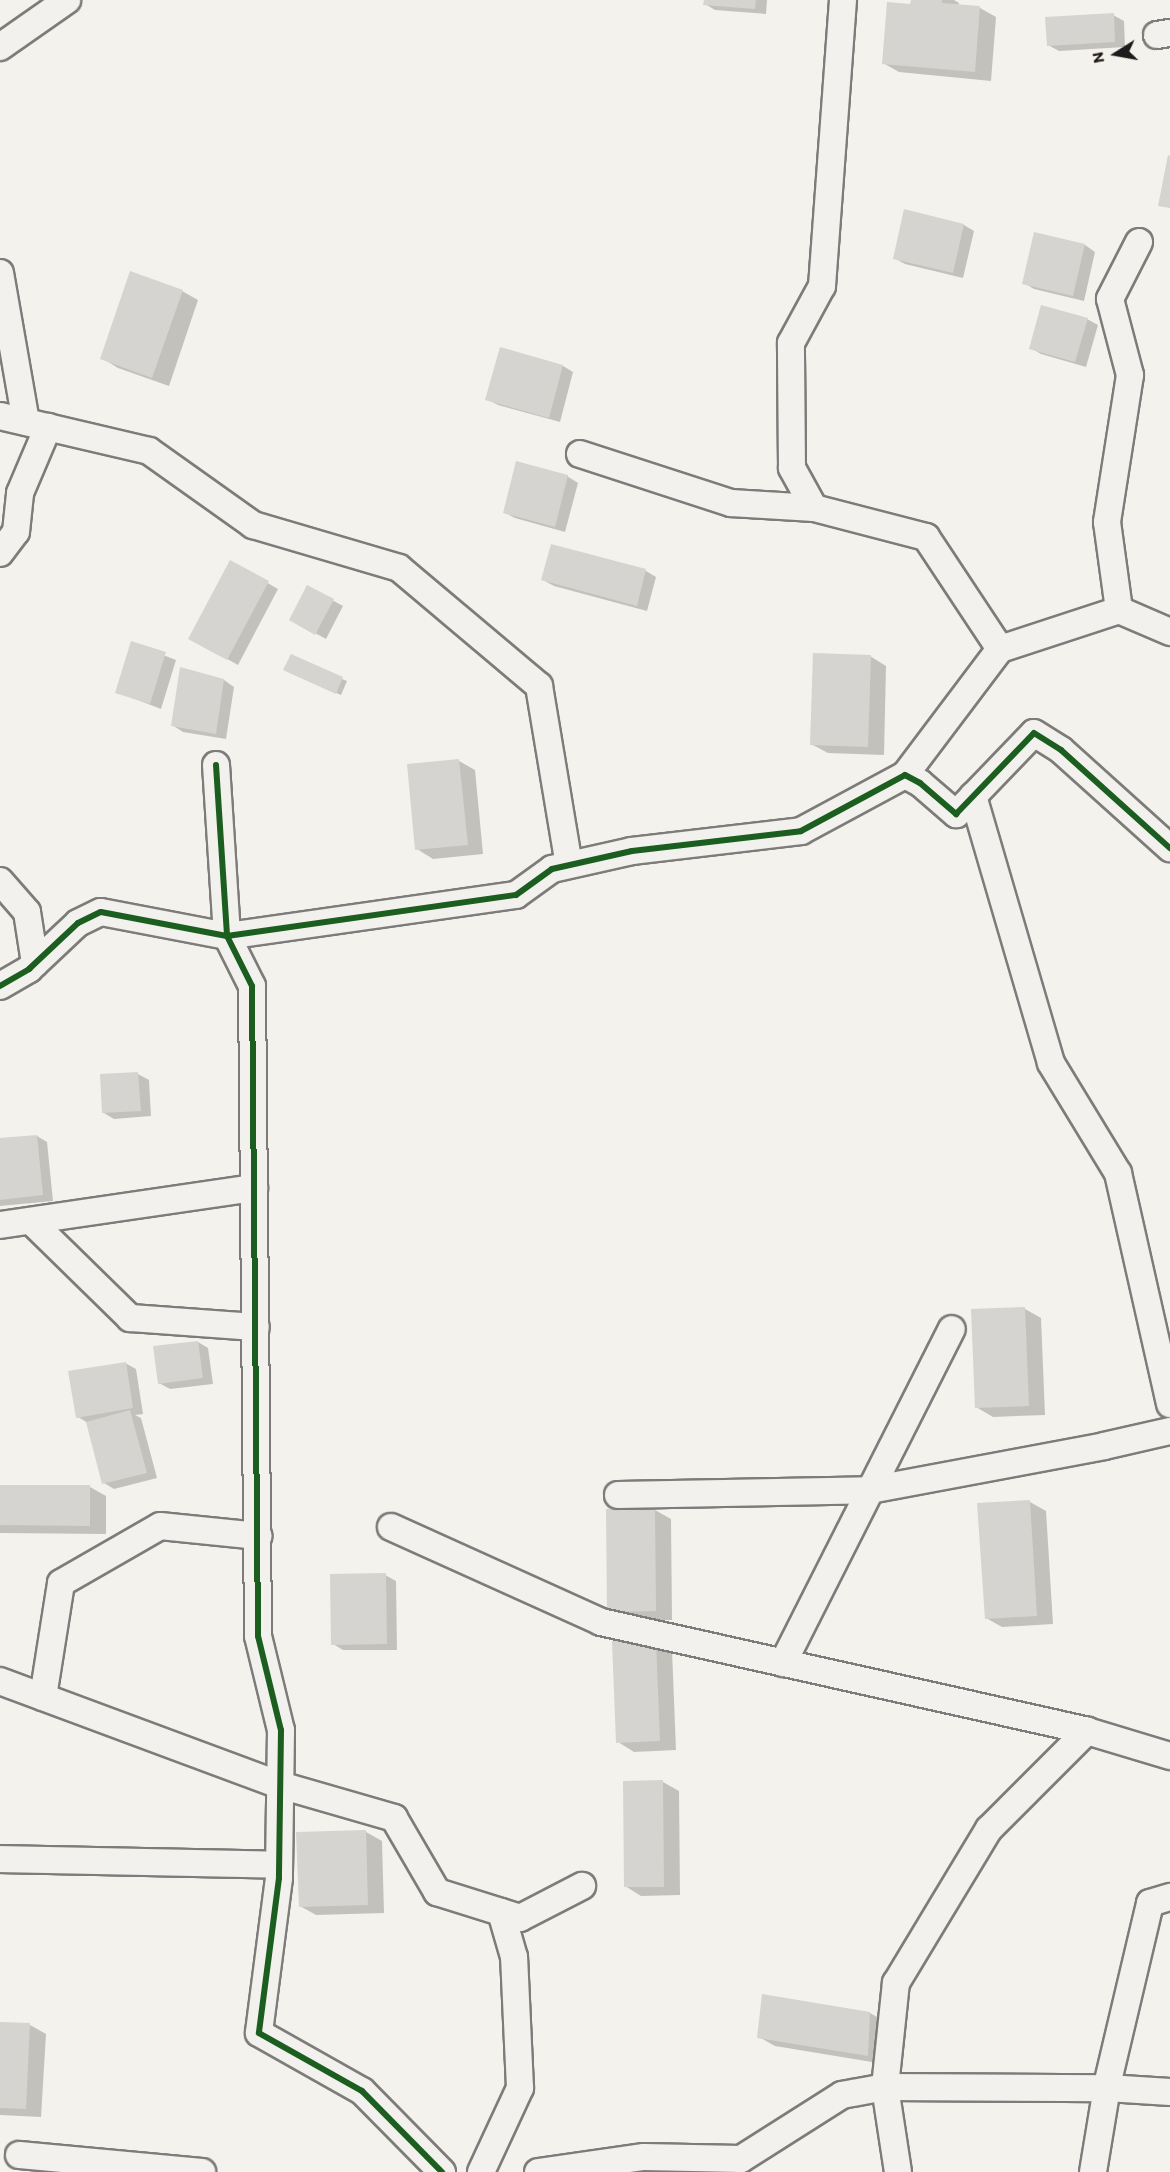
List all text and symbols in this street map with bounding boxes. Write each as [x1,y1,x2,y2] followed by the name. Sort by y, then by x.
[1086,24,1146,84] north arrow
[1087,50,1108,65] text: N

